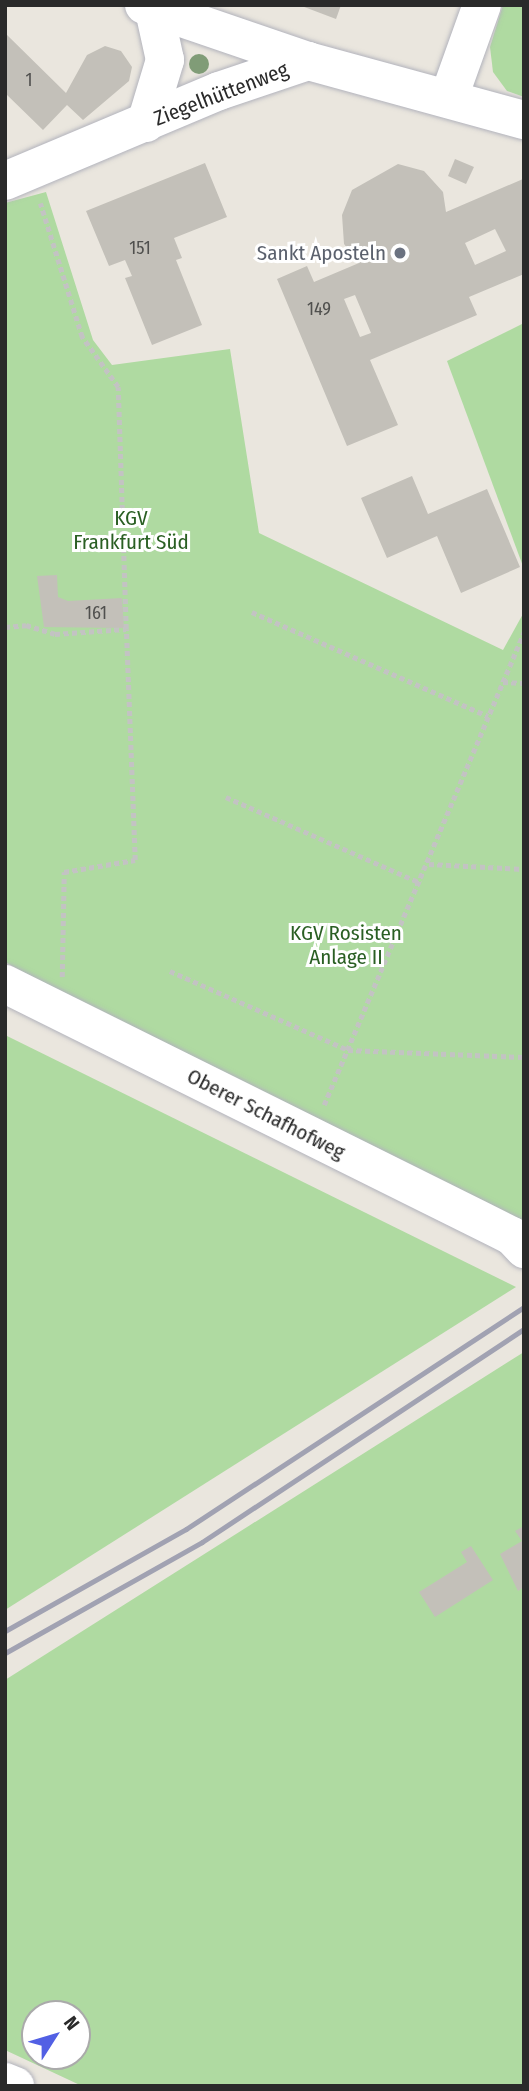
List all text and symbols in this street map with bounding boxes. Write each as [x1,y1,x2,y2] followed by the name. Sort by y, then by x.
[150,57,292,131] street label: Ziegelhüttenweg
[25,69,33,91] house number: 1
[129,237,151,259] house number: 151
[257,240,386,266] place label: Sankt Aposteln
[392,245,408,261] marker: Sankt Aposteln
[307,298,331,320] house number: 149
[73,505,189,555] park label: KGV Frankfurt Süd
[85,602,107,624] house number: 161
[290,920,402,970] park label: KGV Rosisten Anlage II
[183,1063,349,1165] street label: Oberer Schafhofweg
[21,2000,91,2070] north arrow
[59,2012,84,2035] text: N

